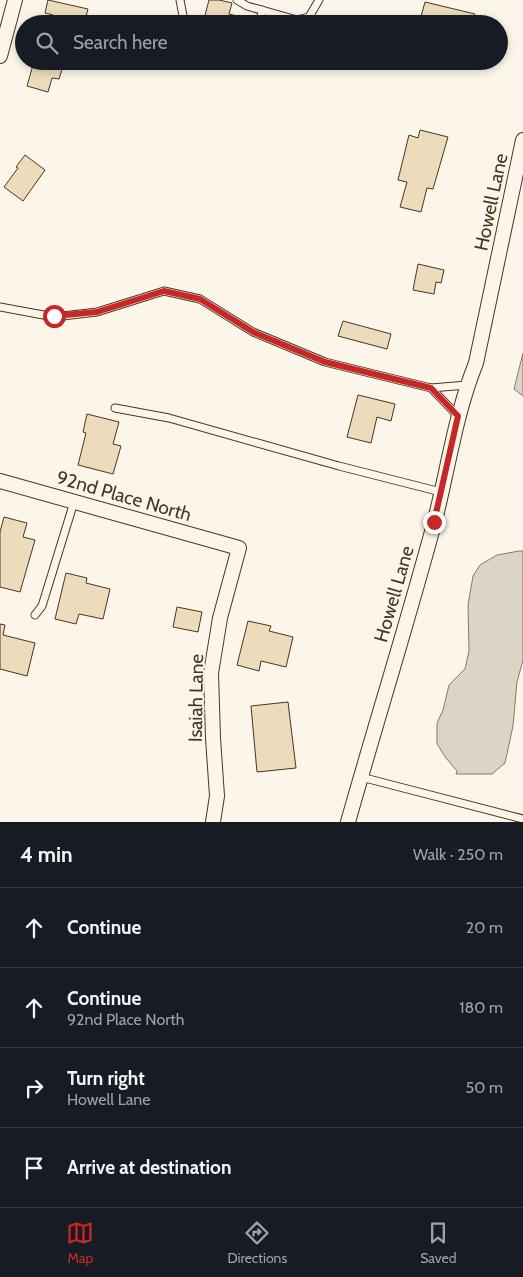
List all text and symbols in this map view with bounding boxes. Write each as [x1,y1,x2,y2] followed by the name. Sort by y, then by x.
[15,15,508,70] search box
[33,29,61,57] icon: search
[73,31,167,54] text: Search here
[469,151,513,253] street label: Howell Lane
[43,305,66,328] route start
[54,466,194,526] street label: 92nd Place North
[423,511,446,534] route end
[369,543,419,645] street label: Howell Lane
[184,653,208,742] street label: Isaiah Lane
[20,842,73,867] text: 4 min
[413,845,503,864] text: Walk · 250 m
[20,914,48,942] icon: ahead
[67,916,141,939] text: Continue
[466,918,503,937] text: 20 m
[67,987,141,1010] text: Continue
[20,994,48,1022] icon: ahead
[459,998,503,1017] text: 180 m
[67,1010,184,1029] text: 92nd Place North
[67,1067,145,1090] text: Turn right
[20,1074,48,1102] icon: right
[466,1078,503,1097] text: 50 m
[67,1090,151,1109] text: Howell Lane
[20,1154,48,1182] icon: arrive
[67,1156,231,1179] text: Arrive at destination
[66,1219,94,1267] tab: Map
[227,1219,287,1267] tab: Directions
[420,1219,457,1267] tab: Saved

